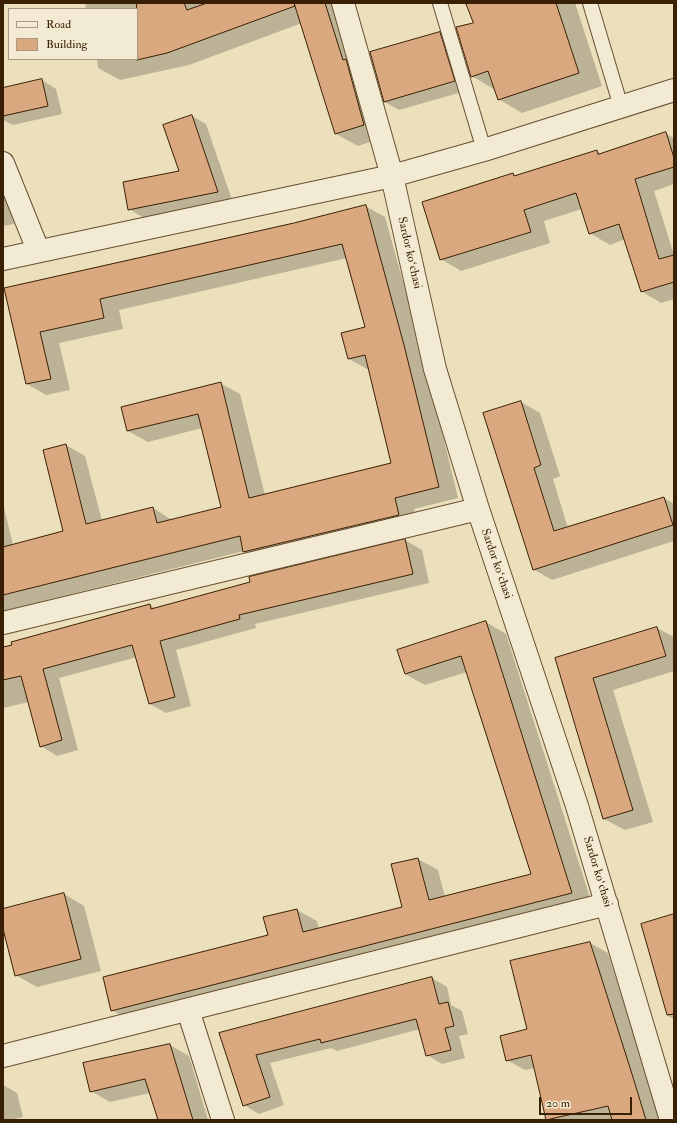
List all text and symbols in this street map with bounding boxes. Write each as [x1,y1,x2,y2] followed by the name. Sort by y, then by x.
[8,8,138,60] legend
[46,17,71,32] text: Road
[46,37,87,52] text: Building
[394,216,424,290] street label: Sardor koʻchasi
[477,527,515,601] street label: Sardor koʻchasi
[579,835,615,909] street label: Sardor koʻchasi
[541,1089,634,1115] scale bar
[546,1096,570,1111] text: 20 m

